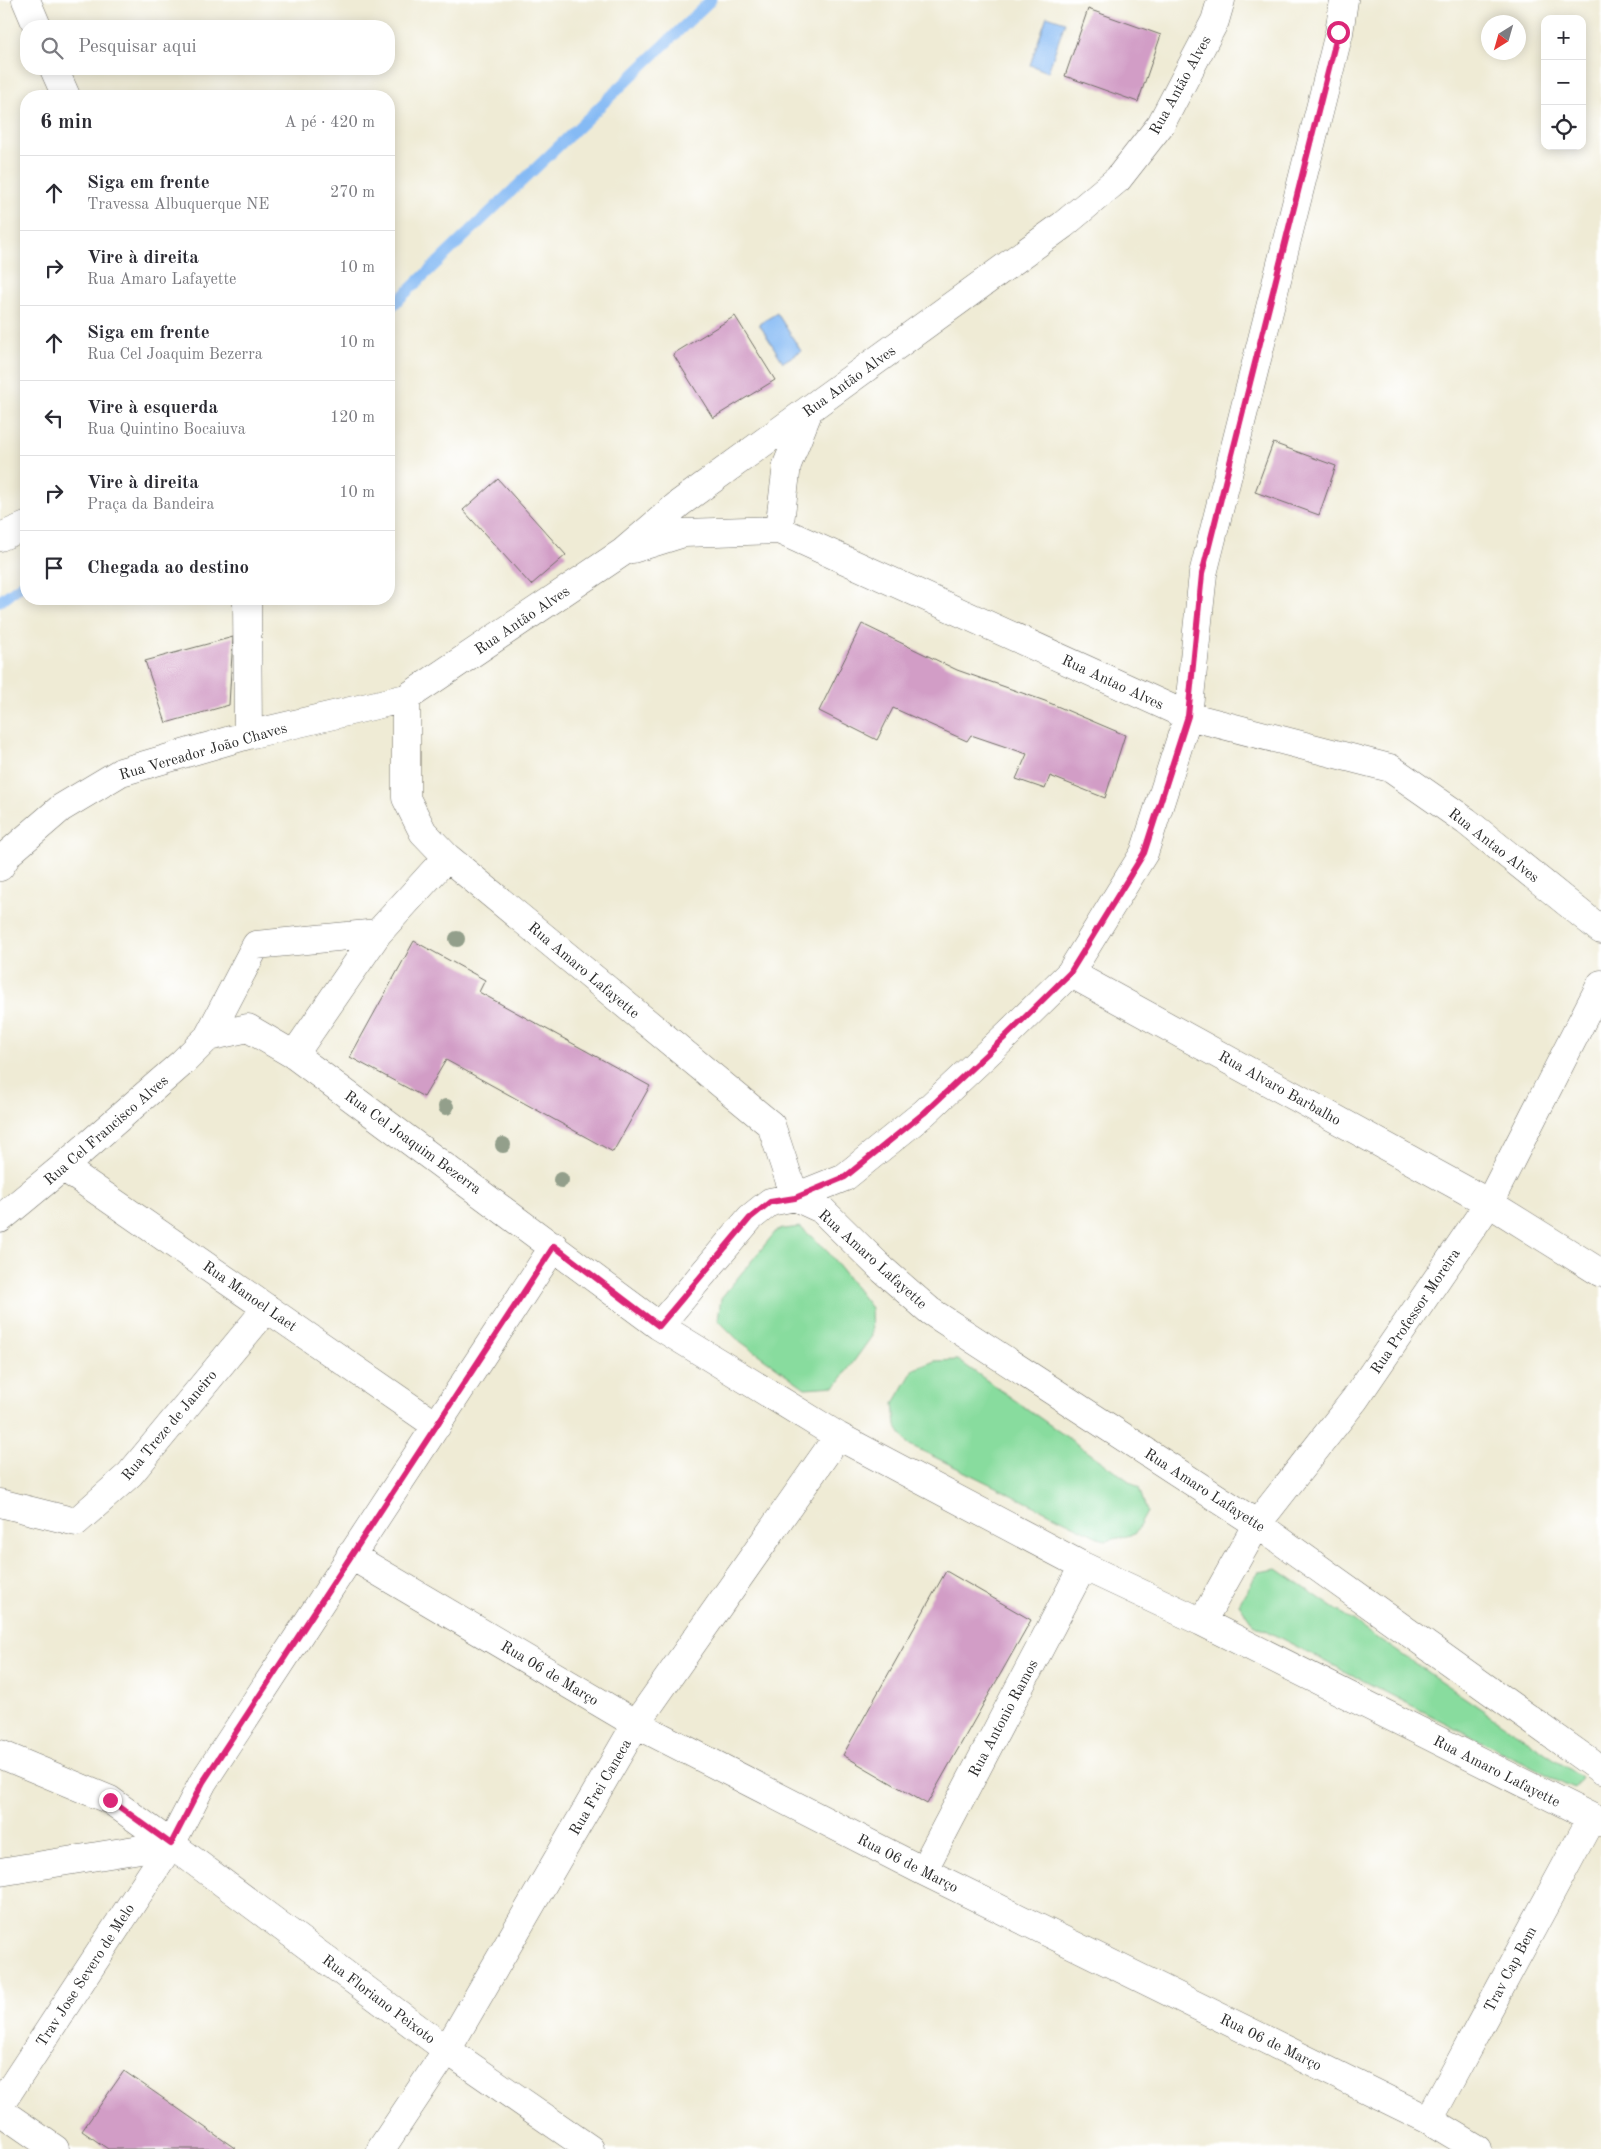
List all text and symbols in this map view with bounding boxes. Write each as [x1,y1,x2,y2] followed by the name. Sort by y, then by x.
[1481,15,1526,60] north arrow
[1541,15,1586,150] map controls
[1541,15,1586,60] button: +
[20,20,395,75] search box
[1327,21,1350,44] route start
[38,34,66,62] icon: search
[1148,34,1215,138] street label: Rua Antão Alves
[78,38,197,57] text: Pesquisar aqui
[1541,60,1586,105] button: −
[1541,105,1586,150] button: locate
[40,112,93,133] text: 6 min
[284,115,375,131] text: A pé · 420 m
[87,174,210,193] text: Siga em frente
[40,179,68,207] icon: ahead
[330,185,375,201] text: 270 m
[87,197,269,213] text: Travessa Albuquerque NE
[87,249,199,268] text: Vire à direita
[40,254,68,282] icon: right
[339,260,375,276] text: 10 m
[87,272,236,288] text: Rua Amaro Lafayette
[87,324,210,343] text: Siga em frente
[40,329,68,357] icon: ahead
[339,335,375,351] text: 10 m
[801,344,899,421] street label: Rua Antão Alves
[87,347,263,363] text: Rua Cel Joaquim Bezerra
[87,399,218,418] text: Vire à esquerda
[40,404,68,432] icon: left
[330,410,375,426] text: 120 m
[87,422,246,438] text: Rua Quintino Bocaiuva
[87,474,199,493] text: Vire à direita
[40,479,68,507] icon: right
[339,485,375,501] text: 10 m
[87,497,215,513] text: Praça da Bandeira
[40,554,68,582] icon: arrive
[87,559,249,578] text: Chegada ao destino
[473,584,573,658] street label: Rua Antão Alves
[1059,653,1166,713] street label: Rua Antao Alves
[118,721,289,784] street label: Rua Vereador João Chaves
[1445,806,1541,886] street label: Rua Antao Alves
[525,920,642,1022] street label: Rua Amaro Lafayette
[1216,1049,1343,1129] street label: Rua Alvaro Barbalho
[42,1073,172,1189] street label: Rua Cel Francisco Alves
[341,1089,484,1198] street label: Rua Cel Joaquim Bezerra
[815,1208,929,1313] street label: Rua Amaro Lafayette
[1369,1246,1464,1377] street label: Rua Professor Moreira
[200,1259,299,1335] street label: Rua Manoel Laet
[120,1368,221,1484] street label: Rua Treze de Janeiro
[1141,1447,1267,1536] street label: Rua Amaro Lafayette
[498,1639,601,1709] street label: Rua 06 de Março
[967,1658,1042,1780] street label: Rua Antonio Ramos
[1431,1734,1562,1811] street label: Rua Amaro Lafayette
[568,1737,635,1838] street label: Rua Frei Caneca
[99,1789,122,1812] route end
[854,1832,960,1896] street label: Rua 06 de Março
[34,1902,138,2050] street label: Trav Jose Severo de Melo
[1483,1924,1540,2015] street label: Trav Cap Bem
[319,1953,437,2047] street label: Rua Floriano Peixoto
[1217,2012,1324,2074] street label: Rua 06 de Março

